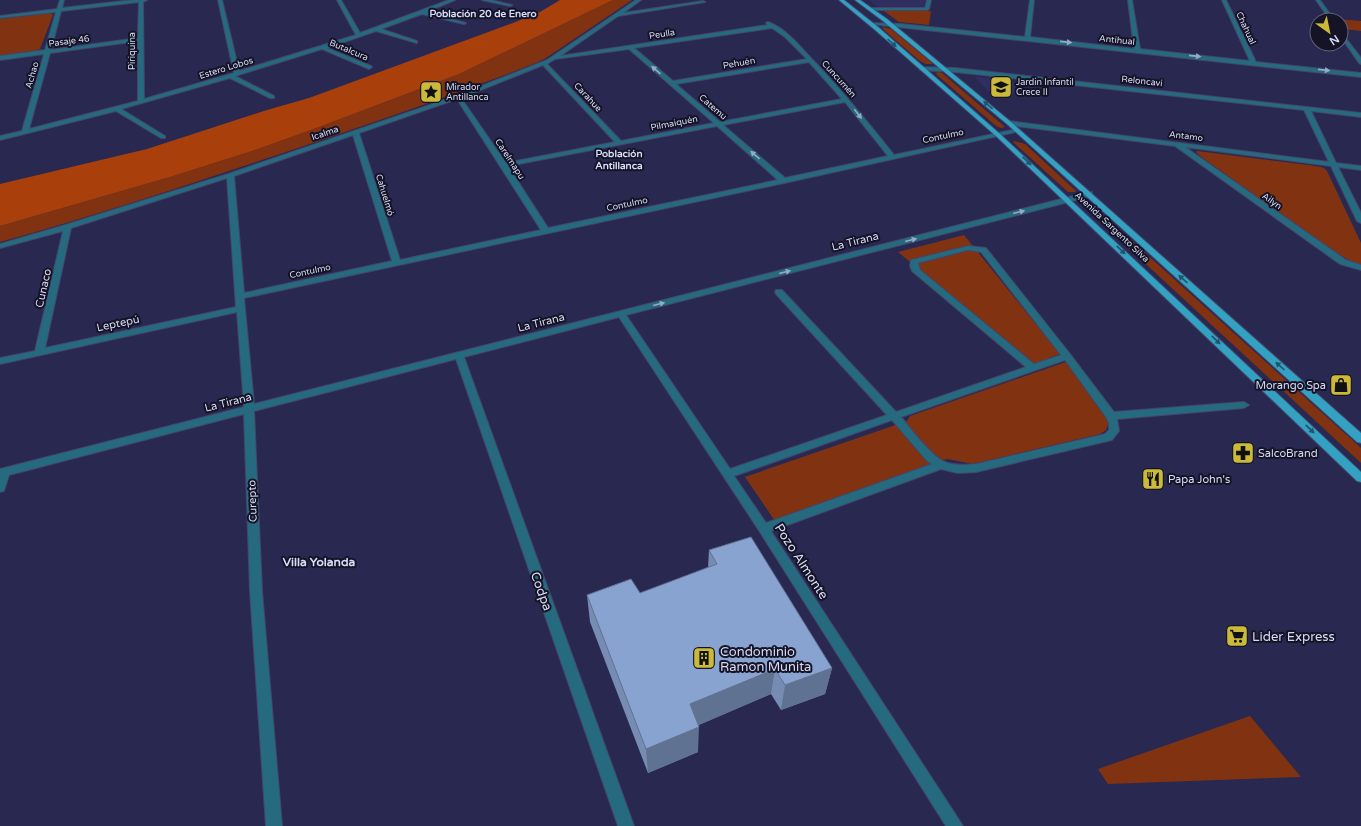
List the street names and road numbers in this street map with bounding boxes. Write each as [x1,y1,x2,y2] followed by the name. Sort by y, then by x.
[1233,10,1258,46] street label: Chahual
[648,27,676,42] street label: Peulla
[127,32,138,70] street label: Piriquina
[48,33,91,50] street label: Pasaje 46
[1099,33,1135,48] street label: Antihual
[328,37,370,64] street label: Butalcura
[198,55,254,82] street label: Estero Lobos
[722,55,756,72] street label: Pehuén
[819,58,858,100] street label: Cuncumén
[23,60,42,90] street label: Achao
[1121,74,1163,89] street label: Reloncavi
[571,80,604,114] street label: Carahue
[696,92,729,122] street label: Catemu
[650,114,699,133] street label: Pilmaiquén
[310,124,340,143] street label: Icalma
[921,127,965,146] street label: Contulmo
[1168,129,1204,144] street label: Antamo
[492,137,527,182] street label: Carelmapu
[373,173,396,218] street label: Cahuelmó
[1072,190,1151,265] street label: Avenida Sargento Silva
[1260,191,1284,212] street label: Ailyn
[605,195,649,214] street label: Contulmo
[830,229,880,254] street label: La Tirana
[288,262,332,281] street label: Contulmo
[33,267,54,309] street label: Cunaco
[516,310,566,335] street label: La Tirana
[96,313,141,334] street label: Leptepú
[203,390,253,415] street label: La Tirana
[245,479,260,522] street label: Curepto
[771,521,832,602] street label: Pozo Almonte
[527,570,555,613] street label: Codpa

